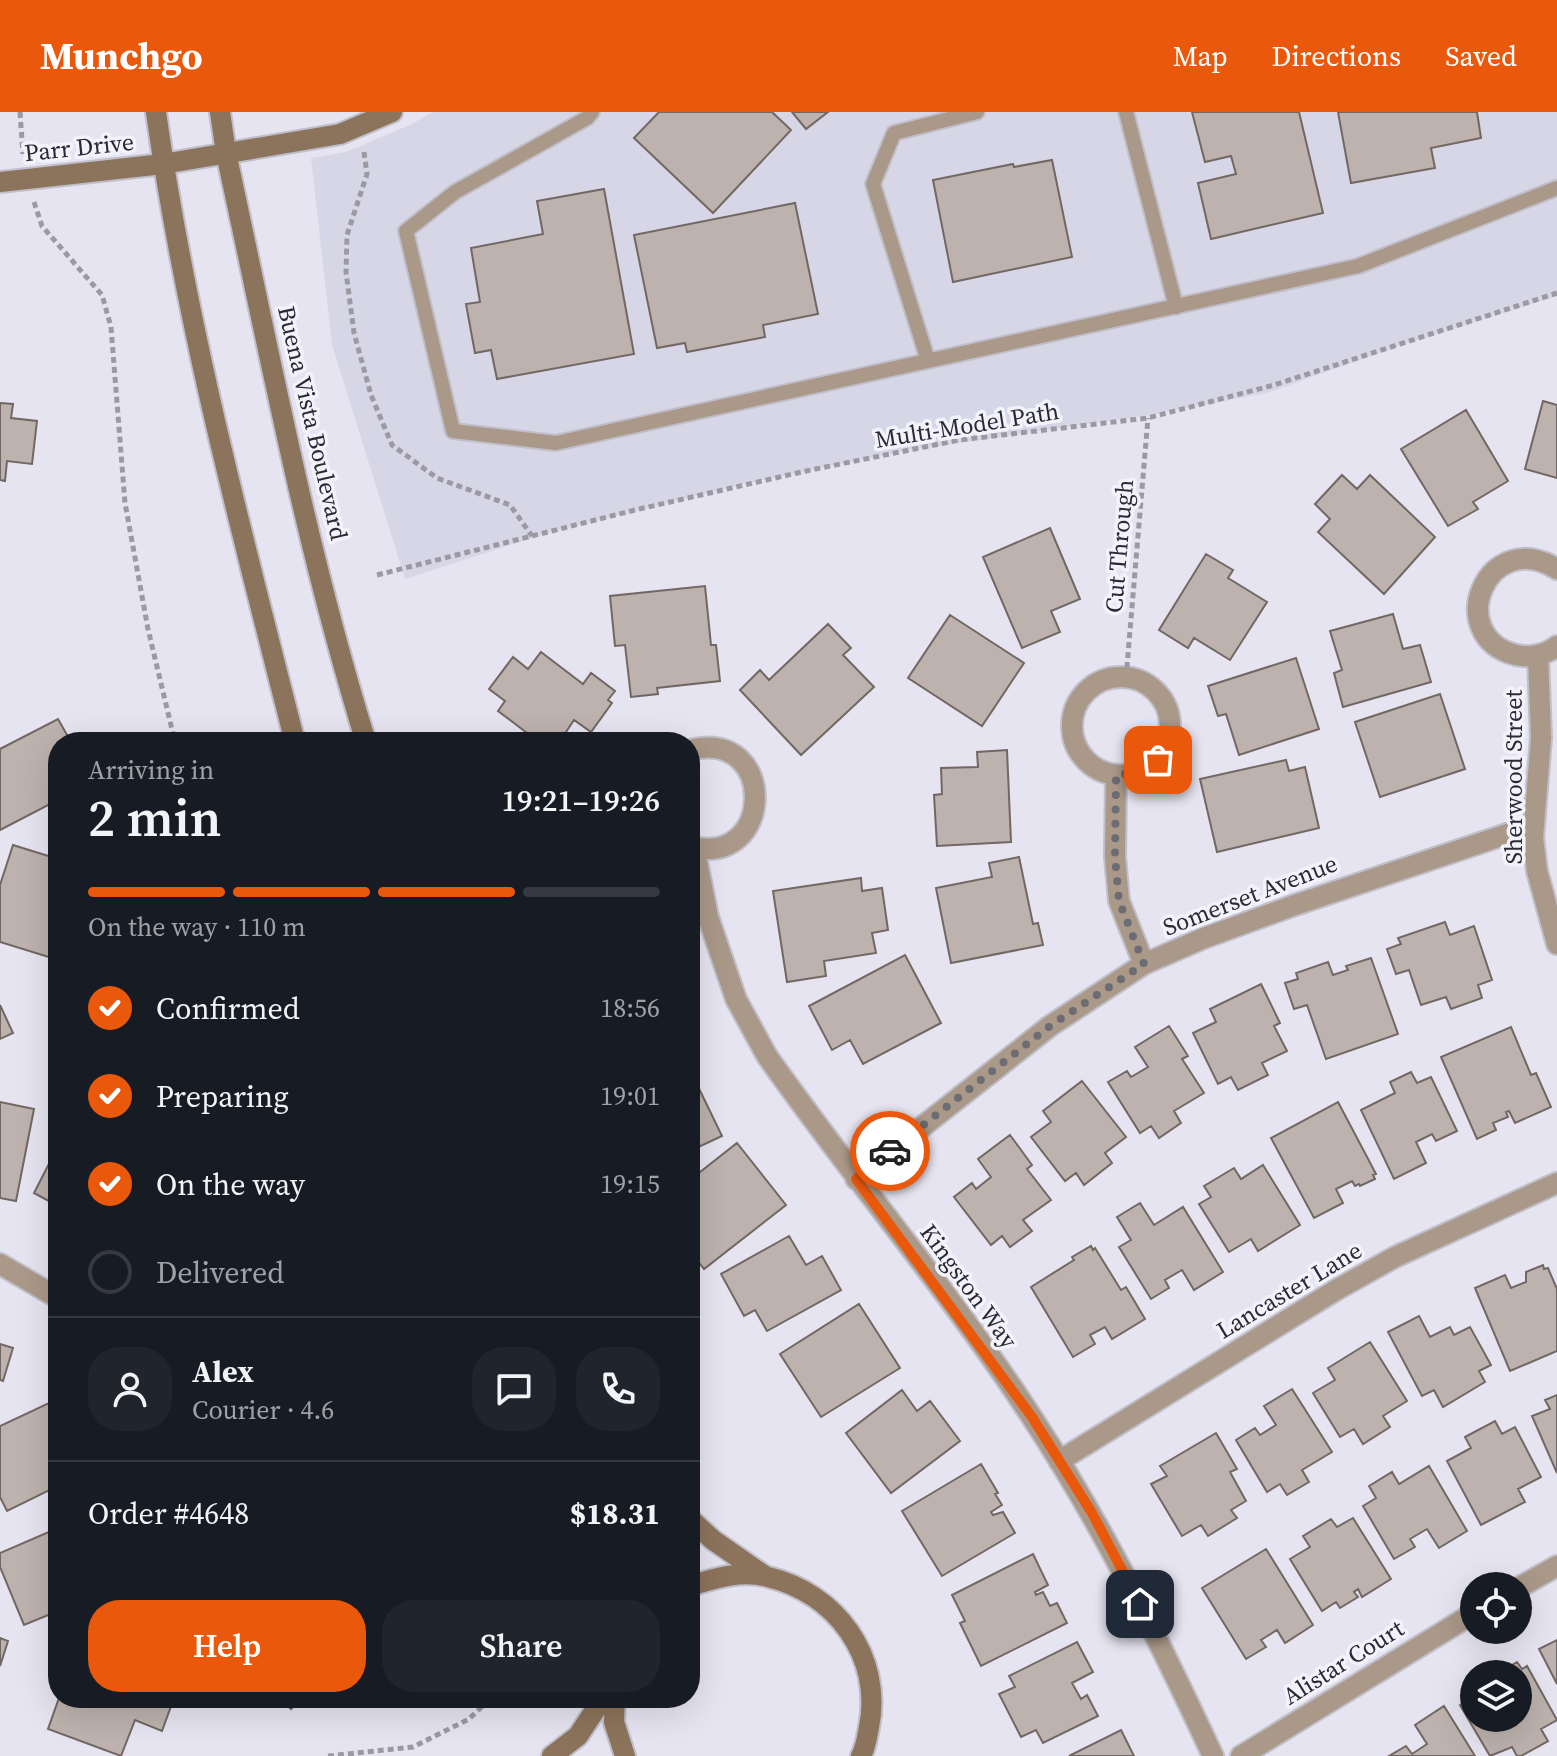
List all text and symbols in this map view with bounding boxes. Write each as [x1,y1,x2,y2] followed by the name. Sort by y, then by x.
[40,30,203,82] text: Munchgo
[1173,37,1228,75] text: Map
[1272,37,1401,75] text: Directions
[1445,37,1517,75] text: Saved
[23,125,135,169] street label: Parr Drive
[270,303,356,544] street label: Buena Vista Boulevard
[873,394,1061,456] street label: Multi-Model Path
[1097,478,1141,614] street label: Cut Through
[1497,690,1530,864] street label: Sherwood Street
[1124,726,1192,794] pin
[1136,738,1180,782] icon: bag
[88,752,214,788] text: Arriving in
[501,780,660,821] text: 19:21–19:26
[88,782,221,853] text: 2 min
[1158,847,1342,943] street label: Somerset Avenue
[88,909,306,945] text: On the way · 110 m
[88,986,132,1030] icon: check
[156,988,300,1029] text: Confirmed
[600,990,660,1026] text: 18:56
[88,1074,132,1118] icon: check
[156,1076,289,1117] text: Preparing
[600,1078,660,1114] text: 19:01
[850,1111,930,1191] courier
[868,1129,912,1173] icon: car
[88,1162,132,1206] icon: check
[156,1164,305,1205] text: On the way
[600,1166,660,1202] text: 19:15
[913,1217,1026,1356] street label: Kingston Way
[1210,1234,1368,1346] street label: Lancaster Lane
[156,1252,284,1293] text: Delivered
[88,1347,172,1431] button: person
[472,1347,556,1431] button: chat
[576,1347,660,1431] button: phone
[192,1351,254,1392] text: Alex
[192,1392,334,1428] text: Courier · 4.6
[88,1493,249,1534] text: Order #4648
[570,1493,660,1534] text: $18.31
[1106,1570,1174,1638] pin
[1460,1572,1532,1732] map controls
[1460,1572,1532,1644] button: locate
[1118,1582,1162,1626] icon: home
[88,1600,366,1692] button: Help
[382,1600,660,1692] button: Share
[1276,1612,1410,1712] street label: Alistar Court
[1460,1660,1532,1732] button: layers

